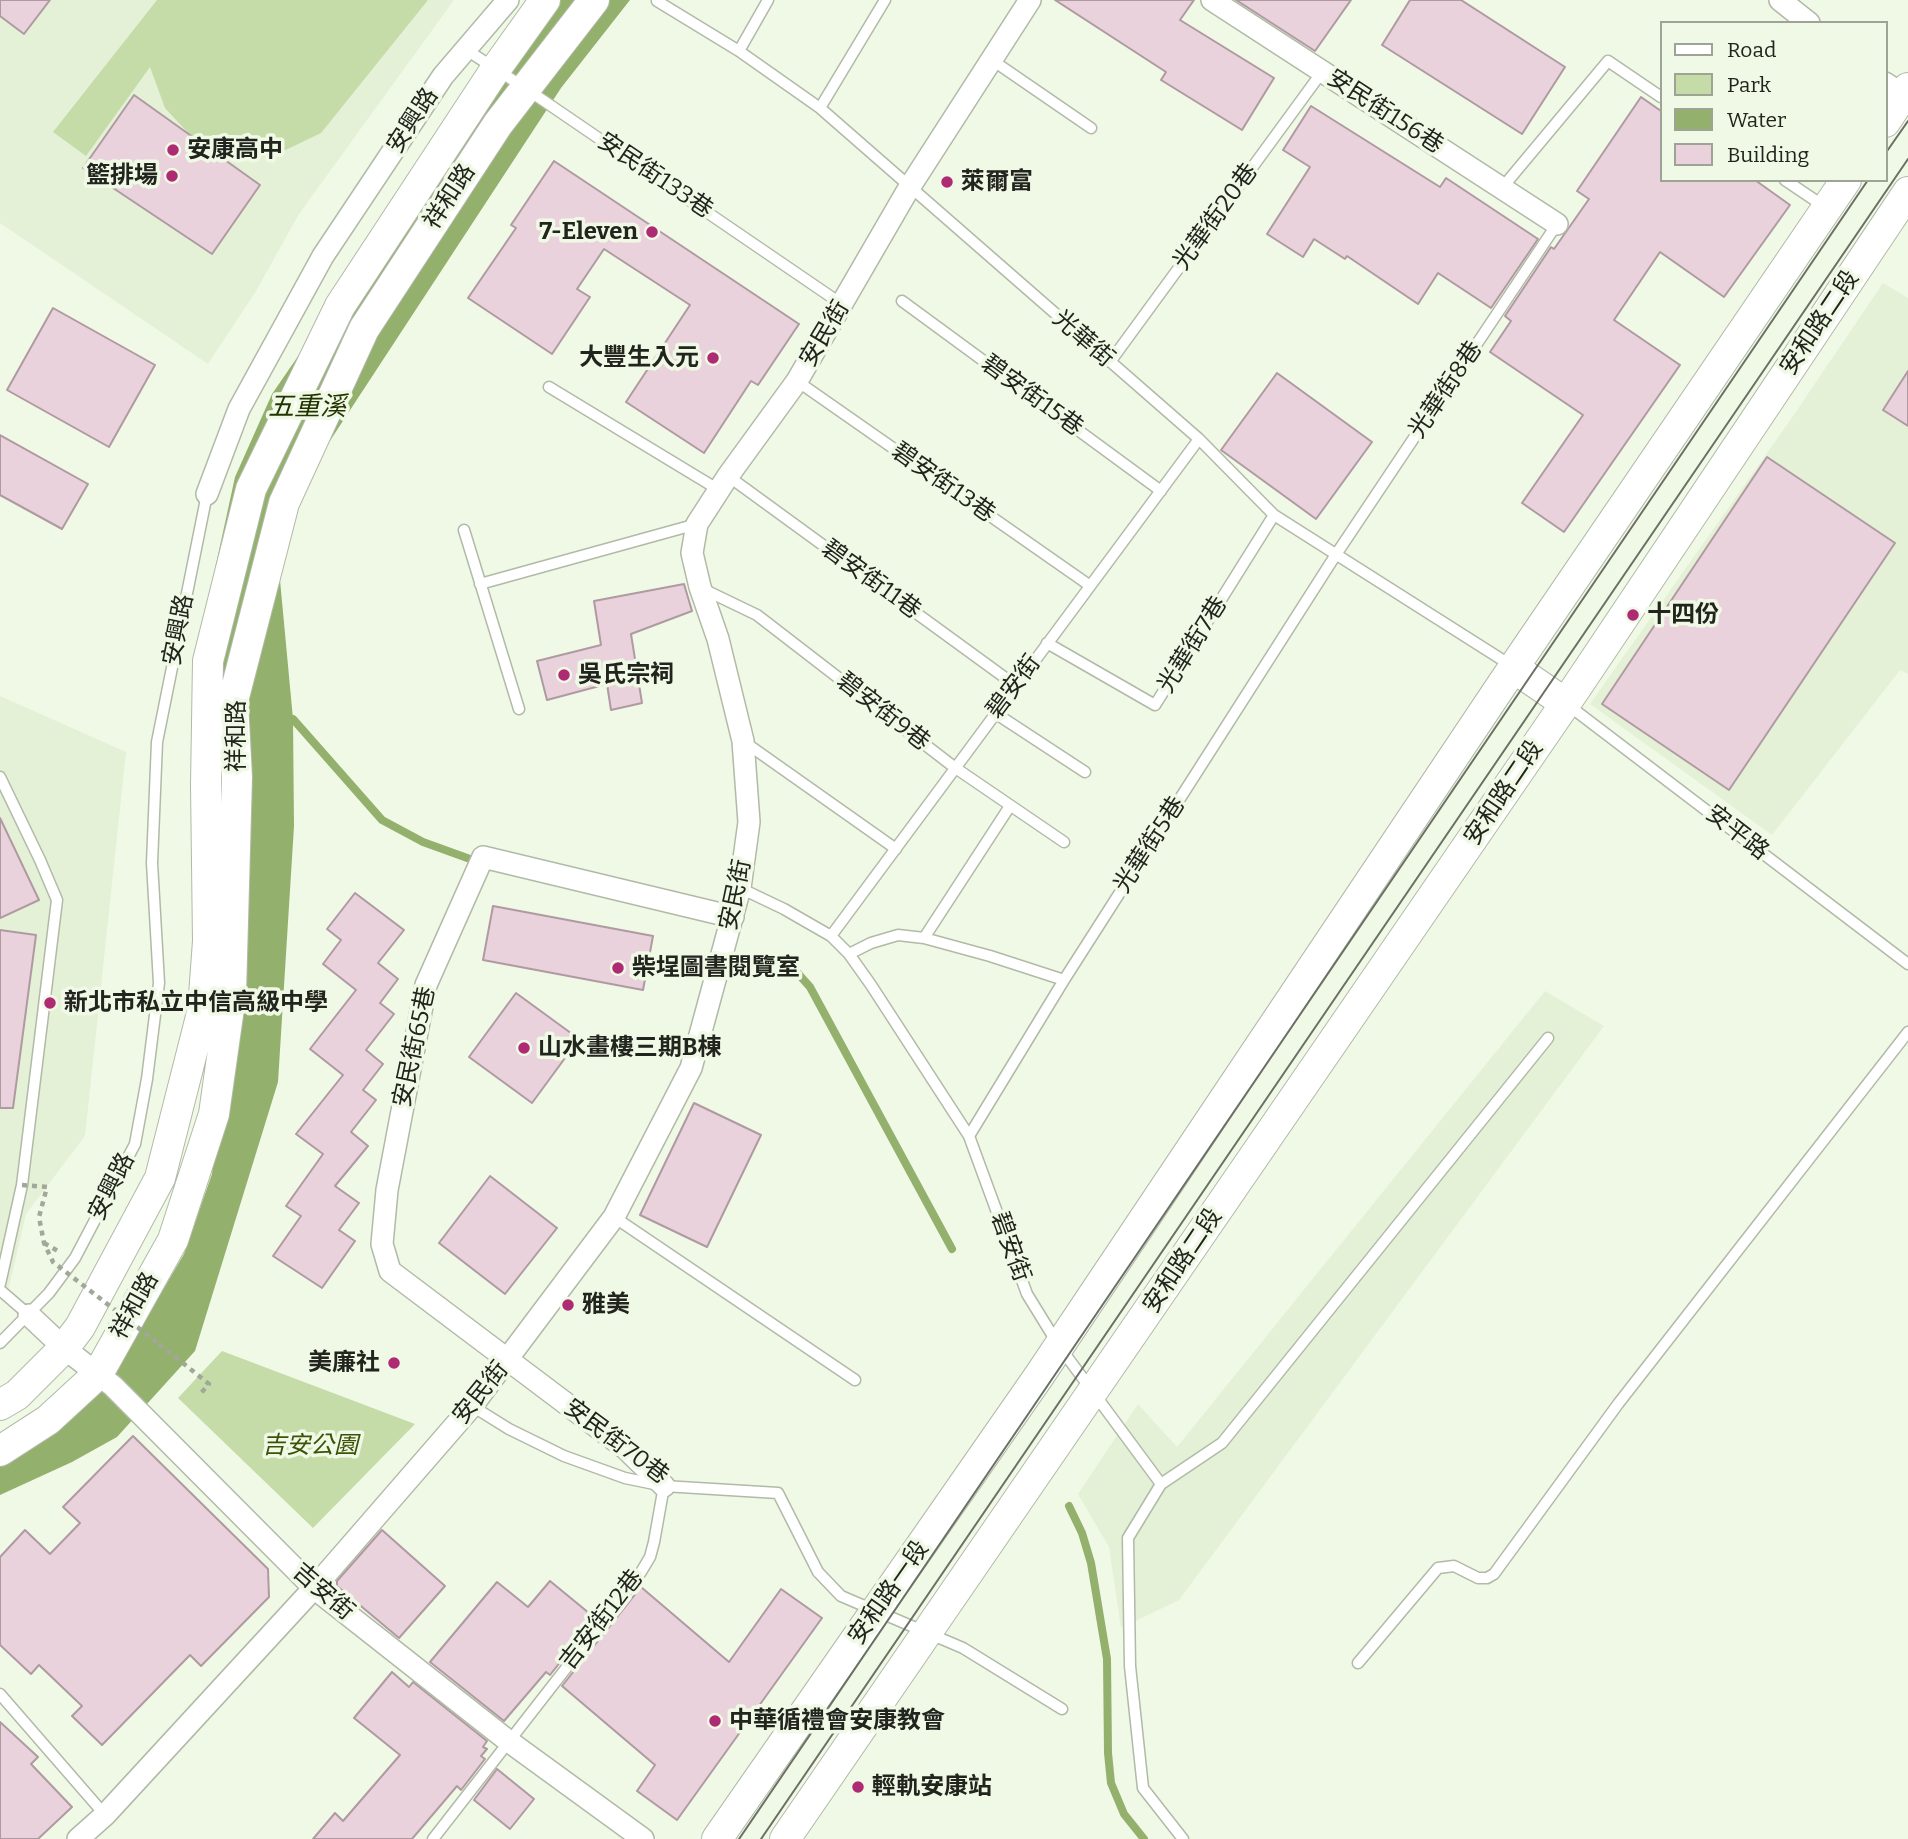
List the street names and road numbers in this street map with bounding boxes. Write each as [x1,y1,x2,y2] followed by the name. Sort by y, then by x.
[1322,64,1448,160] street label: 安民街156巷
[381,83,445,159] street label: 安興路
[592,127,718,225] street label: 安民街133巷
[1168,158,1264,276] street label: 光華街20巷
[418,159,482,235] street label: 祥和路
[1775,265,1865,381] street label: 安和路二段
[794,296,856,372] street label: 安民街
[1046,305,1120,373] street label: 光華街
[1403,336,1489,444] street label: 光華街8巷
[976,350,1088,442] street label: 碧安街15巷
[886,437,1000,529] street label: 碧安街13巷
[816,534,926,626] street label: 碧安街11巷
[158,592,200,668] street label: 安興路
[1152,592,1234,698] street label: 光華街7巷
[981,650,1047,724] street label: 碧安街
[831,667,935,757] street label: 碧安街9巷
[223,700,251,772] street label: 祥和路
[1459,735,1549,851] street label: 安和路二段
[1108,792,1192,898] street label: 光華街5巷
[1700,799,1774,867] street label: 安平路
[714,857,758,933] street label: 安民街
[388,984,442,1110] street label: 安民街65巷
[83,1148,141,1226] street label: 安興路
[1138,1203,1228,1319] street label: 安和路二段
[984,1208,1036,1286] street label: 碧安街
[105,1268,165,1344] street label: 祥和路
[447,1356,515,1430] street label: 安民街
[558,1393,674,1491] street label: 安民街70巷
[843,1536,935,1650] street label: 安和路一段
[286,1558,360,1626] street label: 吉安街
[554,1564,650,1676] street label: 吉安街12巷

